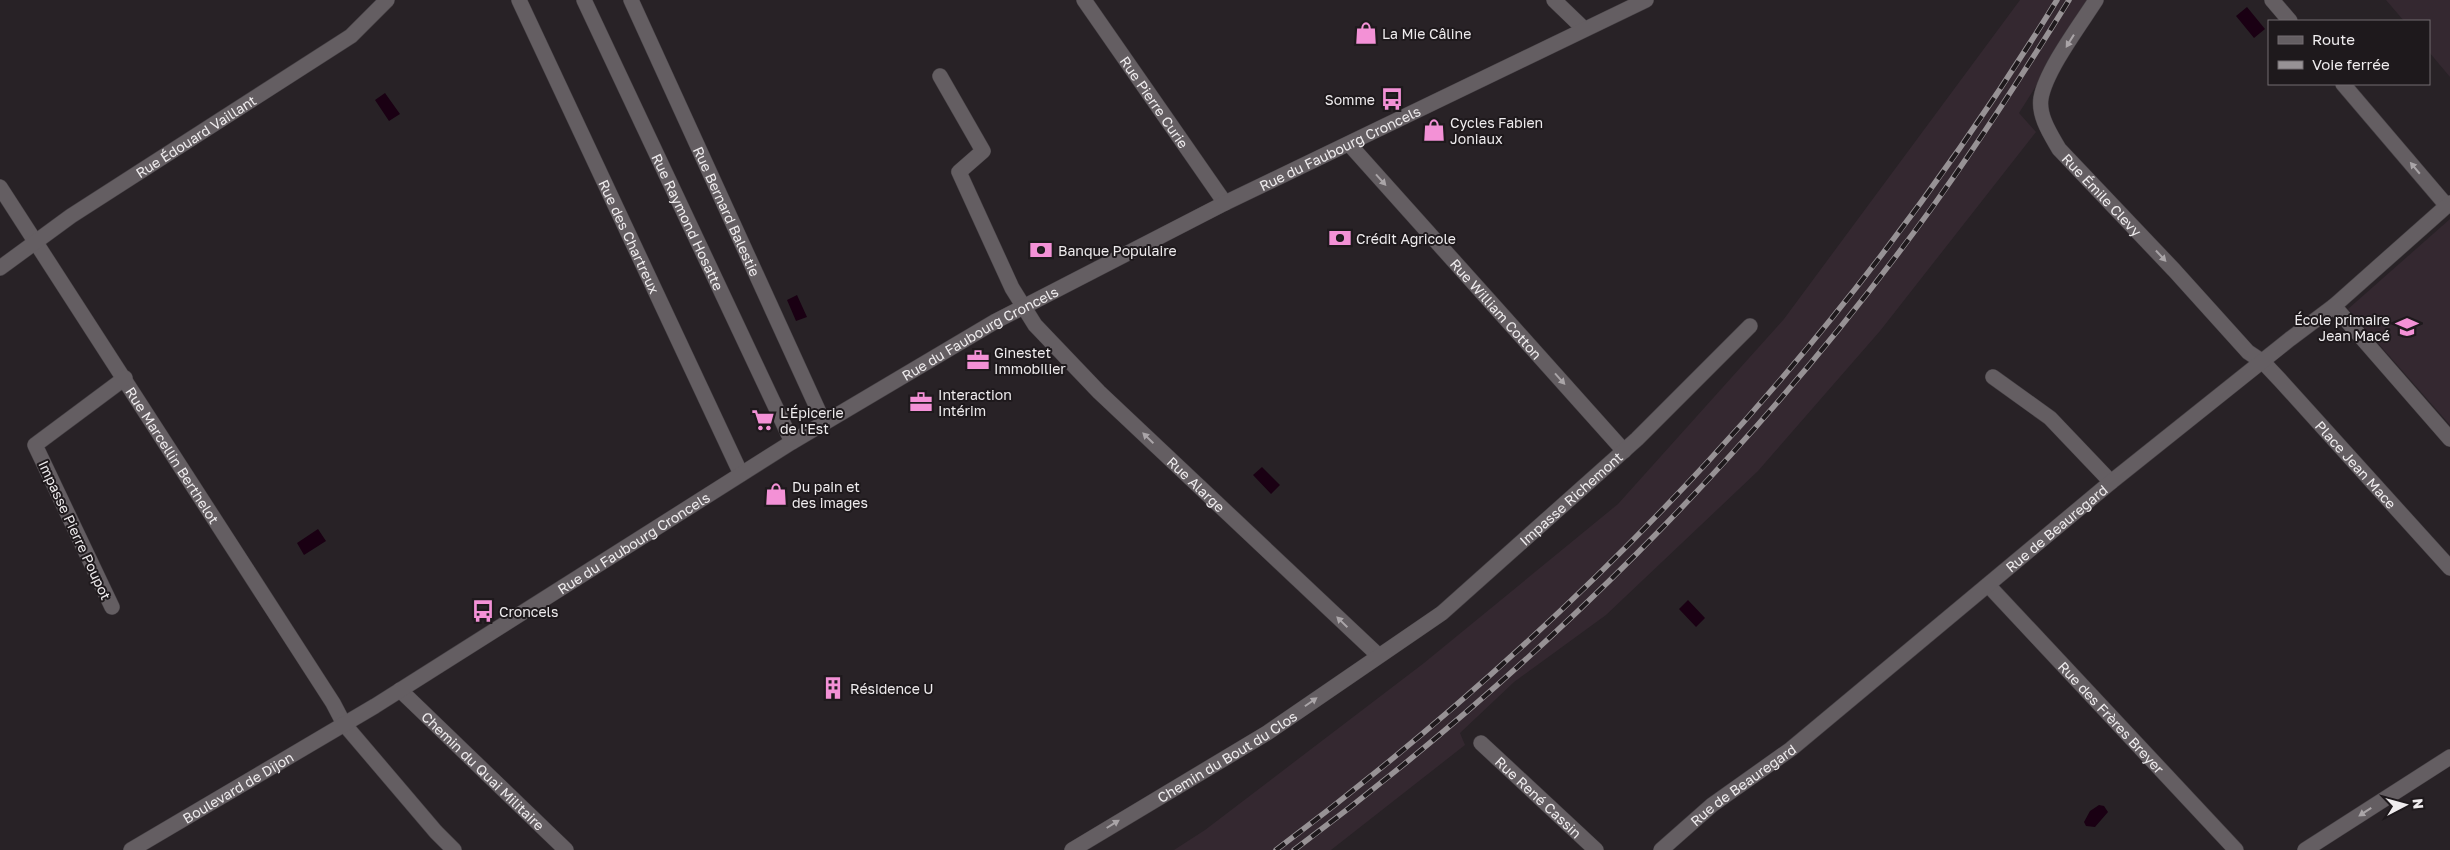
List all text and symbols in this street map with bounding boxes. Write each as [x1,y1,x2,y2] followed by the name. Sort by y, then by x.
[1353,20,1379,46] shop icon: La Mie Câline
[2268,20,2430,85] legend
[1382,25,1471,42] place label: La Mie Câline
[2312,30,2355,48] text: Route
[2066,35,2075,48] one-way arrow
[1117,53,1193,151] street label: Rue Pierre Curie
[2312,55,2390,73] text: Voie ferrée
[1379,86,1405,112] bus stop icon: Somme
[132,91,259,181] street label: Rue Édouard Vaillant
[1325,91,1375,108] place label: Somme
[1256,102,1423,194] street label: Rue du Faubourg Croncels
[1450,114,1543,147] place label: Cycles Fabien Joniaux
[1421,117,1447,143] shop icon: Cycles Fabien Joniaux
[690,143,764,279] street label: Rue Bernard Balestie
[2059,150,2146,240] street label: Rue Émile Clevy
[649,151,728,293] street label: Rue Raymond Hosatte
[2410,162,2421,175] one-way arrow
[1375,174,1387,186] one-way arrow
[596,177,664,296] street label: Rue des Chartreux
[1327,225,1353,251] bank icon: Crédit Agricole
[1356,230,1456,247] place label: Crédit Agricole
[1028,237,1054,263] bank icon: Banque Populaire
[1058,242,1177,259] place label: Banque Populaire
[2155,250,2167,262] one-way arrow
[1447,255,1546,362] street label: Rue William Cotton
[898,282,1061,384] street label: Rue du Faubourg Croncels
[2294,311,2390,344] place label: École primaire Jean Macé
[2394,314,2420,340] school or university icon: École primaire Jean Macé
[994,344,1066,377] place label: Ginestet Immobilier
[965,347,991,373] office icon: Ginestet Immobilier
[1554,373,1565,386] one-way arrow
[123,384,223,527] street label: Rue Marcellin Berthelot
[938,386,1012,419] place label: Interaction Intérim
[908,389,934,415] office icon: Interaction Intérim
[780,404,844,437] place label: L'Épicerie de l'Est
[750,407,776,433] supermarket icon: L'Épicerie de l'Est
[2312,417,2400,512] street label: Place Jean Mace
[1142,432,1154,444] one-way arrow
[1516,448,1626,549] street label: Impasse Richemont
[1164,453,1229,515] street label: Rue Alarge
[35,458,115,602] street label: Impasse Pierre Poupot
[792,478,868,511] place label: Du pain et des images
[763,481,789,507] shop icon: Du pain et des images
[2002,481,2110,575] street label: Rue de Beauregard
[554,488,713,597] street label: Rue du Faubourg Croncels
[470,598,496,624] bus stop icon: Croncels
[499,603,559,620] place label: Croncels
[1336,616,1348,628] one-way arrow
[2055,658,2168,777] street label: Rue des Frères Breyer
[820,675,846,701] building icon: Résidence U
[850,680,933,697] place label: Résidence U
[1304,697,1318,707] one-way arrow
[419,707,548,834] street label: Chemin du Quai Militaire
[1154,707,1300,806] street label: Chemin du Bout du Clos
[1686,740,1799,829] street label: Rue de Beauregard
[179,748,296,826] street label: Boulevard de Dijon
[1492,753,1586,841] street label: Rue René Cassin
[2380,780,2430,830] north arrow
[2409,797,2427,810] text: N
[2358,807,2371,816] one-way arrow
[1107,820,1120,829] one-way arrow

